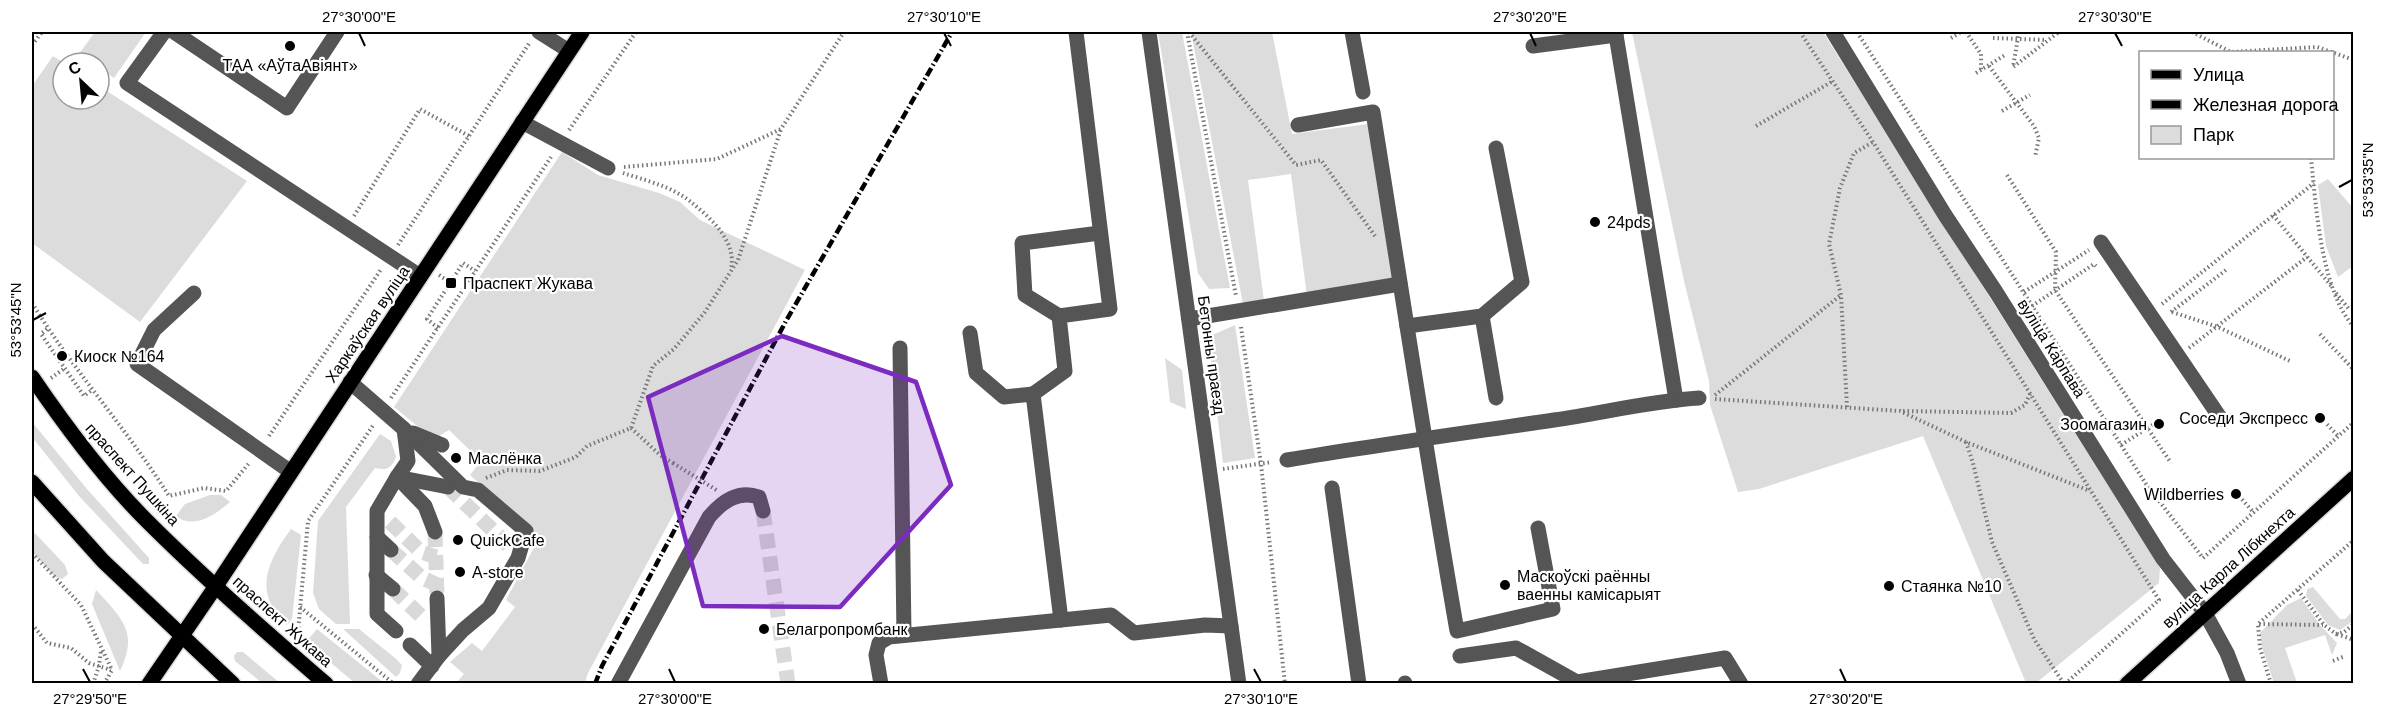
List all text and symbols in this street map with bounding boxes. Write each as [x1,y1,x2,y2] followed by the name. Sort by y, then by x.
[322,8,396,25] text: 27°30'00"E
[907,8,981,25] text: 27°30'10"E
[1493,8,1567,25] text: 27°30'20"E
[2078,8,2152,25] text: 27°30'30"E
[283,39,297,53] marker: ТАА «АўтаАвіянт»
[51,51,111,111] north arrow
[2139,51,2334,159] legend
[222,57,358,74] place label: ТАА «АўтаАвіянт»
[66,58,84,78] text: С
[2193,65,2245,85] text: Улица
[2193,95,2340,115] text: Железная дорога
[2193,125,2234,145] text: Парк
[2359,142,2376,218] text: 53°53'35"N
[1607,214,1651,231] place label: 24pds
[1588,215,1602,229] marker: 24pds
[322,263,413,386] street label: Харкаўская вуліца
[463,275,593,292] place label: Праспект Жукава
[444,276,458,290] marker: Праспект Жукава
[7,282,24,358] text: 53°53'45"N
[1195,295,1228,416] street label: Бетонны праезд
[2014,296,2089,401] street label: вуліца Карпава
[74,348,165,365] place label: Киоск №164
[55,349,69,363] marker: Киоск №164
[2179,410,2308,427] place label: Соседи Экспресс
[2313,411,2327,425] marker: Соседи Экспресс
[2060,416,2147,433] place label: Зоомагазин
[2152,417,2166,431] marker: Зоомагазин
[82,420,183,529] street label: праспект Пушкіна
[468,450,542,467] place label: Маслёнка
[449,451,463,465] marker: Маслёнка
[2144,486,2224,503] place label: Wildberries
[2229,487,2243,501] marker: Wildberries
[2159,503,2298,631] street label: вуліца Карла Лібкнехта
[470,532,545,549] place label: QuickCafe
[451,533,465,547] marker: QuickCafe
[472,564,524,581] place label: А-store
[453,565,467,579] marker: А-store
[1517,568,1662,603] place label: Маскоўскі раённы ваенны камісарыят
[230,573,336,670] street label: праспект Жукава
[1498,578,1512,592] marker: Маскоўскі раённы ваенны камісарыят
[1901,578,2002,595] place label: Стаянка №10
[1882,579,1896,593] marker: Стаянка №10
[776,621,909,638] place label: Белагропромбанк
[757,622,771,636] marker: Белагропромбанк
[53,690,127,707] text: 27°29'50"E
[638,690,712,707] text: 27°30'00"E
[1224,690,1298,707] text: 27°30'10"E
[1809,690,1883,707] text: 27°30'20"E

